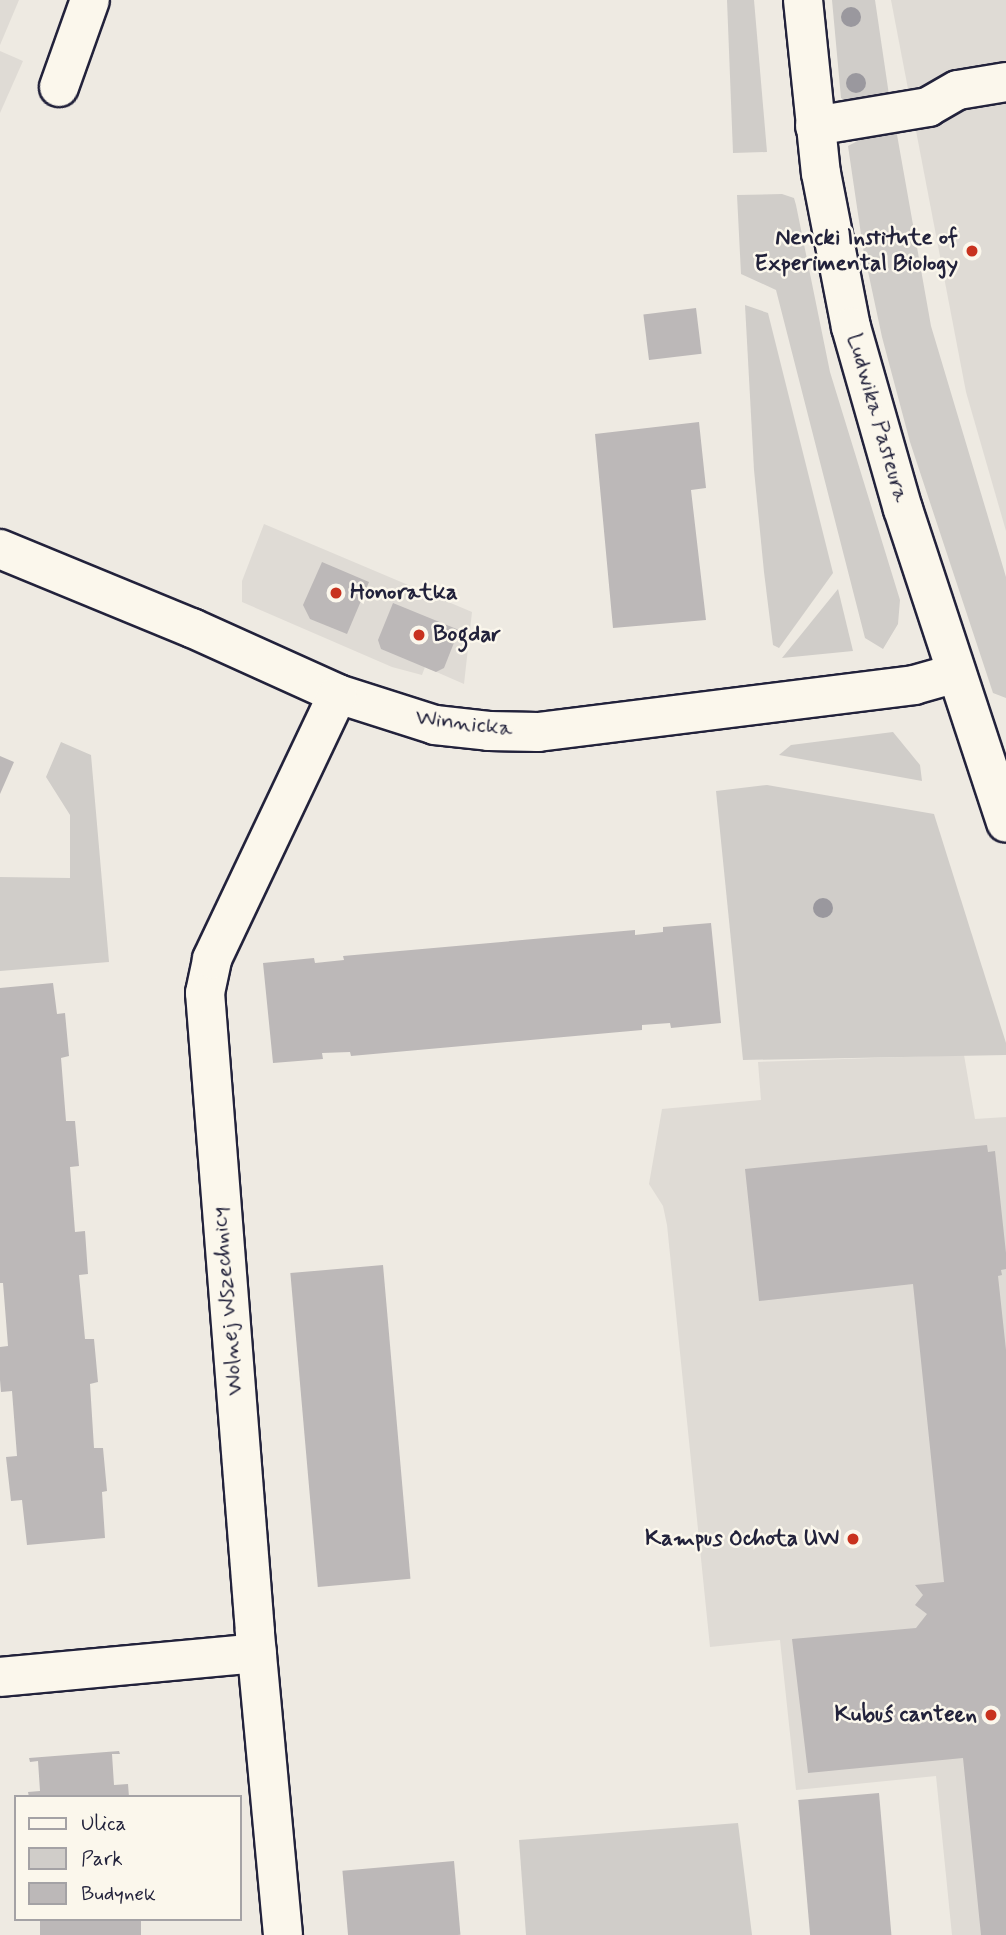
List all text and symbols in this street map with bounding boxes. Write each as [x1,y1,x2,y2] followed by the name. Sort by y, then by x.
[753,224,958,278] place label: Nencki Institute of Experimental Biology
[964,243,980,259] marker: Nencki Institute of Experimental Biology
[840,331,914,505] street label: Ludwika Pasteura
[350,579,458,607] place label: Honoratka
[328,585,344,601] marker: Honoratka
[433,621,501,649] place label: Bogdar
[411,627,427,643] marker: Bogdar
[414,704,514,744] street label: Winnicka
[206,1204,250,1398] street label: Wolnej Wszechnicy
[643,1525,839,1553] place label: Kampus Ochota UW
[845,1531,861,1547] marker: Kampus Ochota UW
[834,1701,977,1729] place label: Kubuś canteen
[983,1707,999,1723] marker: Kubuś canteen
[14,1795,242,1921] legend
[81,1810,126,1838] text: Ulica
[81,1845,123,1873] text: Park
[81,1880,156,1908] text: Budynek

